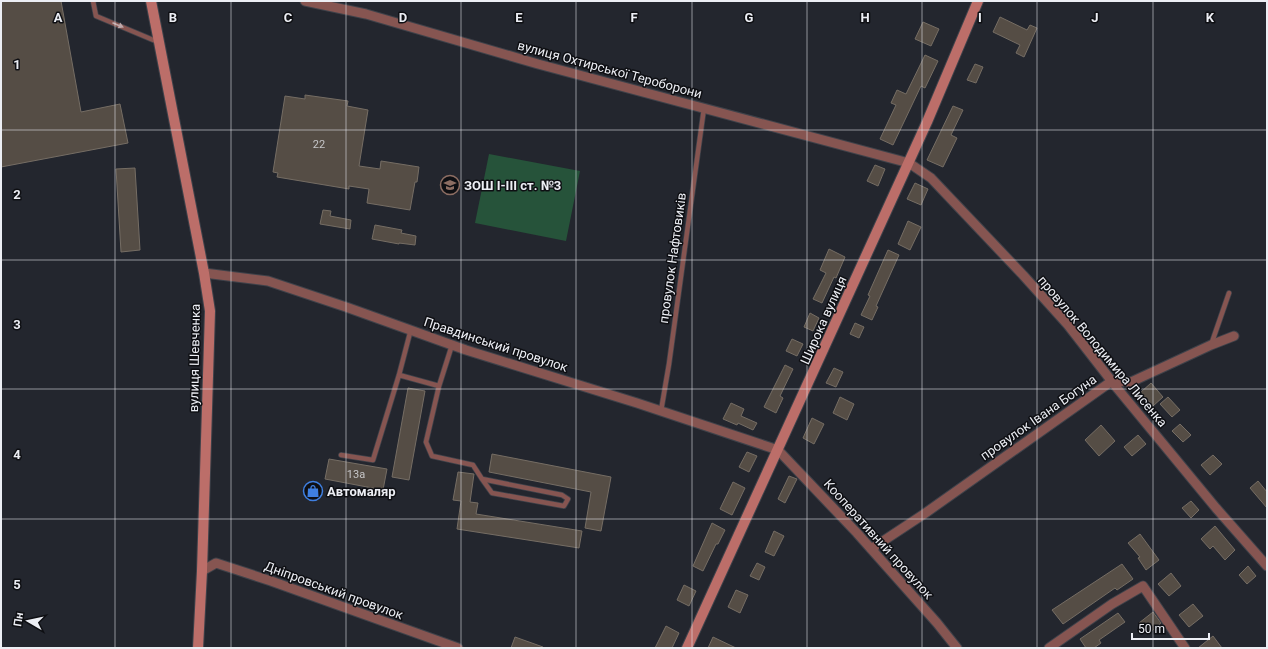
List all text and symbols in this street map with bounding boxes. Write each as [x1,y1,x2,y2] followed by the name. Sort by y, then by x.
[54,10,63,25] text: A
[169,10,177,25] text: B
[284,10,293,25] text: C
[399,10,407,25] text: D
[515,10,523,25] text: E
[630,10,638,25] text: F
[745,10,754,25] text: G
[860,10,870,25] text: H
[978,10,982,25] text: I
[1091,10,1099,25] text: J
[1206,10,1215,25] text: K
[112,23,124,29] one-way arrow
[516,38,704,101] street label: вулиця Охтирської Тероборони
[13,57,21,72] text: 1
[313,138,325,151] house number: 22
[439,174,461,196] school or university icon: ЗОШ І-ІІІ ст. №3
[464,178,561,193] place label: ЗОШ І-ІІІ ст. №3
[13,187,21,202] text: 2
[656,192,689,324] street label: провулок Нафтовиків
[1035,273,1170,430] street label: провулок Володимира Лисенка
[797,274,850,367] street label: Широка вулиця
[186,304,203,412] street label: вулиця Шевченка
[422,314,570,375] street label: Правдинський провулок
[13,317,21,332] text: 3
[977,372,1099,463] street label: провулок Івана Богуна
[13,447,21,462] text: 4
[347,468,365,481] house number: 13а
[821,476,936,602] street label: Кооперативний провулок
[302,480,324,502] shop icon: Автомаляр
[327,484,396,499] place label: Автомаляр
[262,558,405,623] street label: Дніпровський провулок
[13,577,21,592] text: 5
[8,601,48,641] north arrow
[11,612,26,627] text: Пн
[1132,615,1209,641] scale bar
[1138,622,1165,636] text: 50 m

